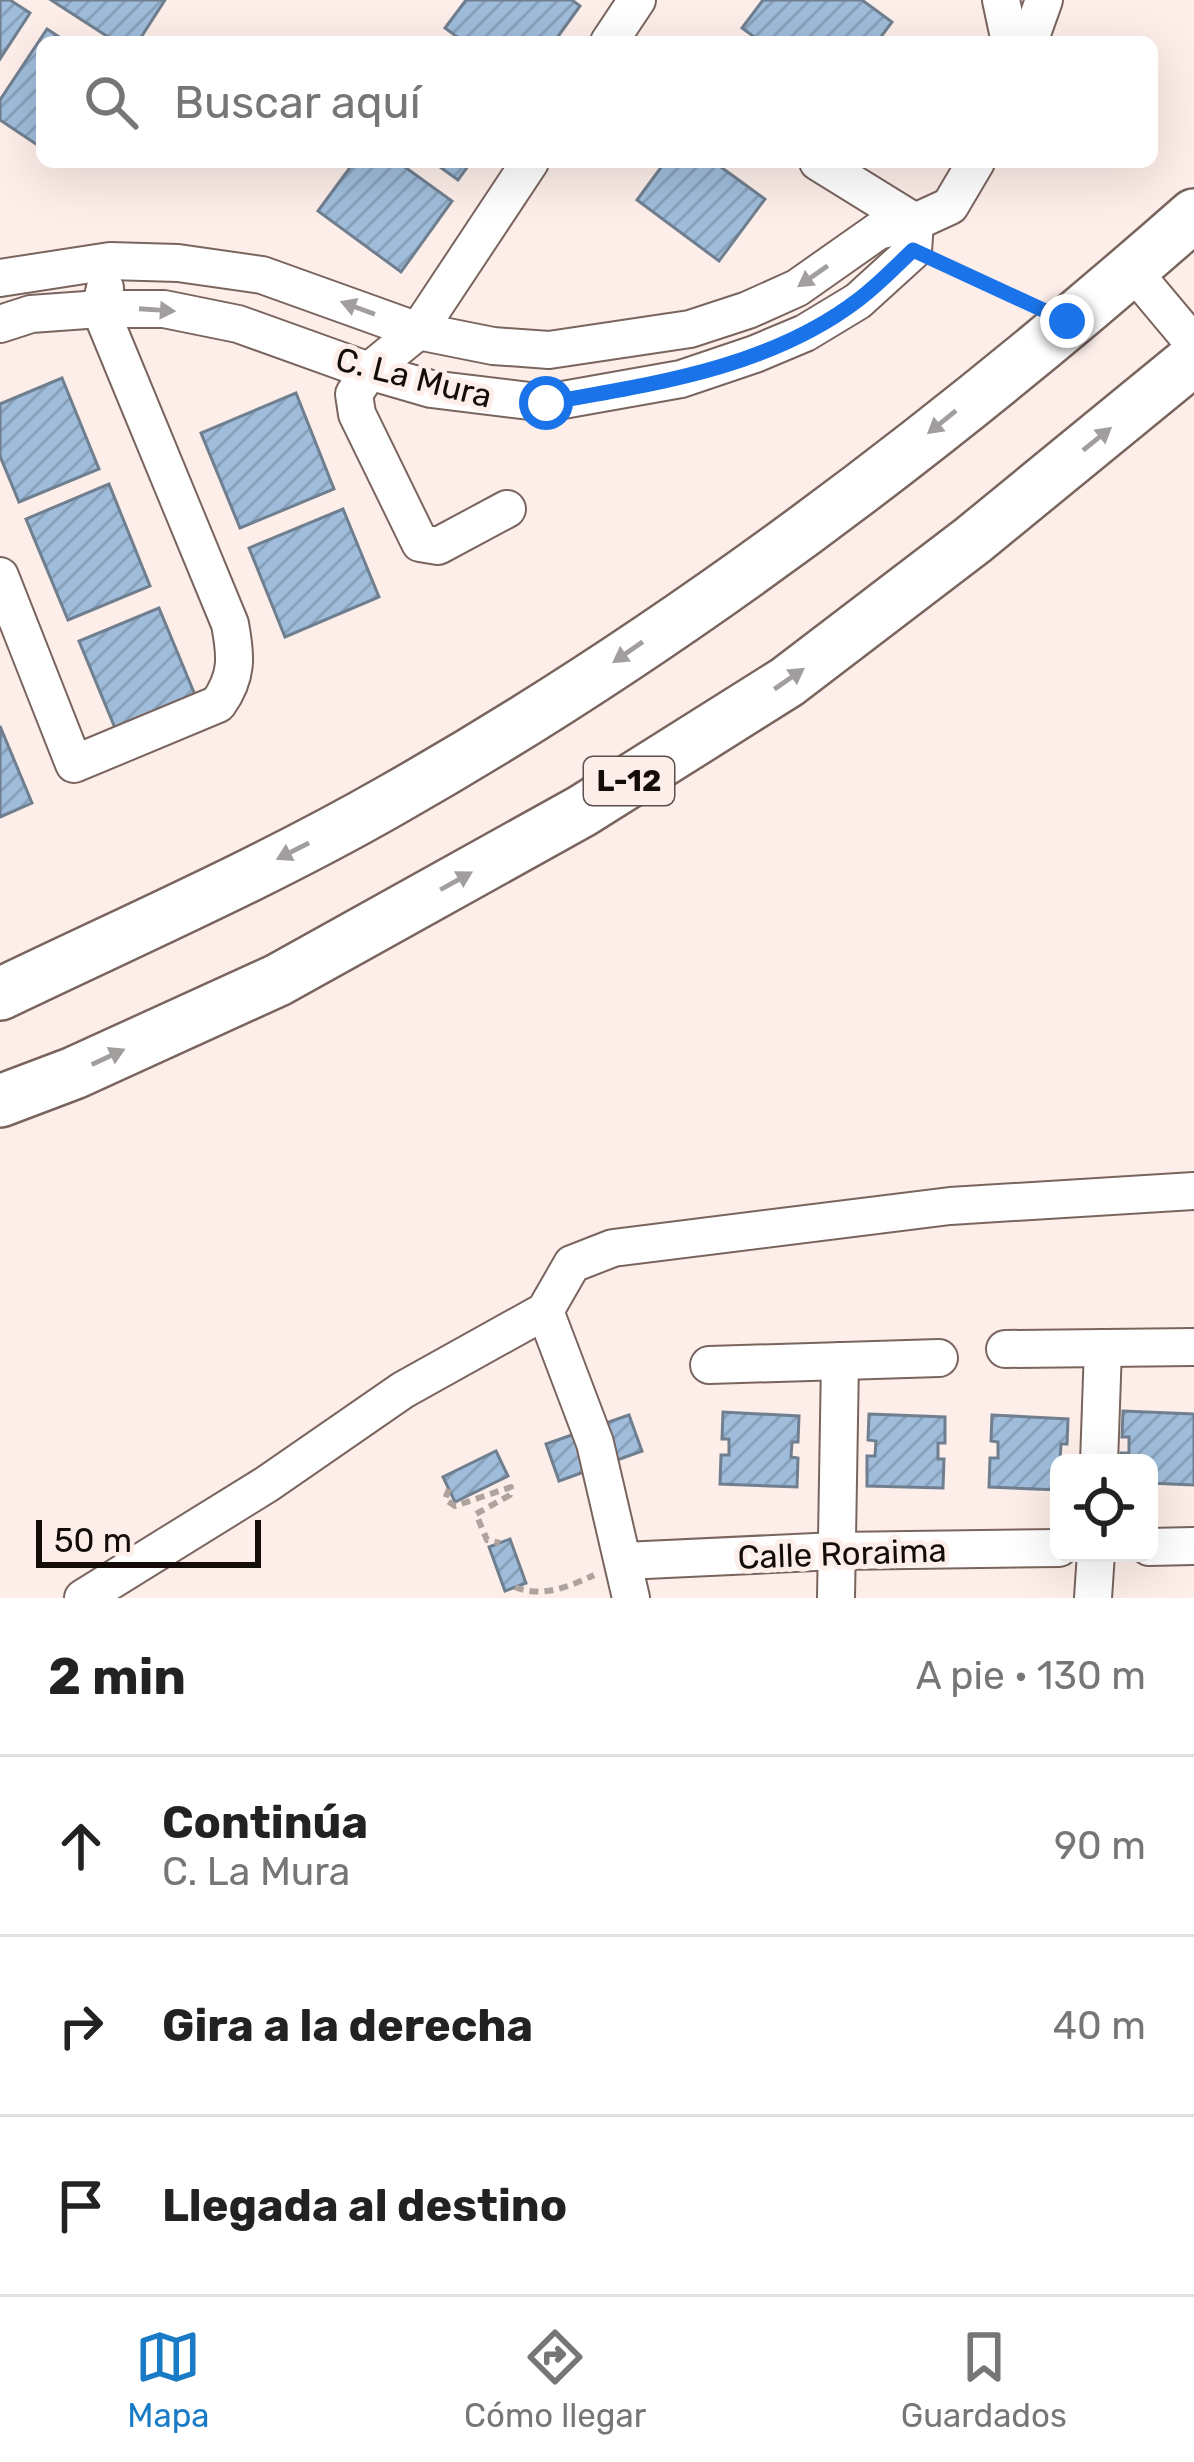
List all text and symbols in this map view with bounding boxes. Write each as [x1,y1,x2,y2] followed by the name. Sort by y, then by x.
[36,36,1158,168] search box
[78,69,144,135] icon: search
[174,76,421,129] text: Buscar aquí
[797,264,829,287] one-way arrow
[1040,294,1094,348] route end
[340,298,376,316] one-way arrow
[139,301,176,320] one-way arrow
[332,339,496,416] street label: C. La Mura
[519,376,573,430] route start
[927,409,958,434] one-way arrow
[1081,427,1112,452] one-way arrow
[612,640,644,663] one-way arrow
[773,668,806,691] one-way arrow
[584,757,674,805] road number: L-12
[276,841,310,861] one-way arrow
[439,871,473,892] one-way arrow
[91,1047,126,1067] one-way arrow
[1050,1454,1158,1562] map controls
[1050,1454,1158,1562] button: locate
[36,1514,261,1567] scale bar
[54,1521,132,1560] text: 50 m
[737,1530,947,1577] street label: Calle Roraima
[48,1646,186,1707] text: 2 min
[916,1653,1146,1699] text: A pie · 130 m
[162,1796,368,1849] text: Continúa
[48,1813,114,1879] icon: ahead
[1054,1823,1146,1869] text: 90 m
[162,1849,350,1895] text: C. La Mura
[48,1993,114,2059] icon: right
[162,1999,533,2052] text: Gira a la derecha
[1053,2003,1146,2049] text: 40 m
[48,2173,114,2239] icon: arrive
[162,2179,567,2232] text: Llegada al destino
[127,2324,210,2435] tab: Mapa
[464,2324,646,2435] tab: Cómo llegar
[901,2324,1067,2435] tab: Guardados

